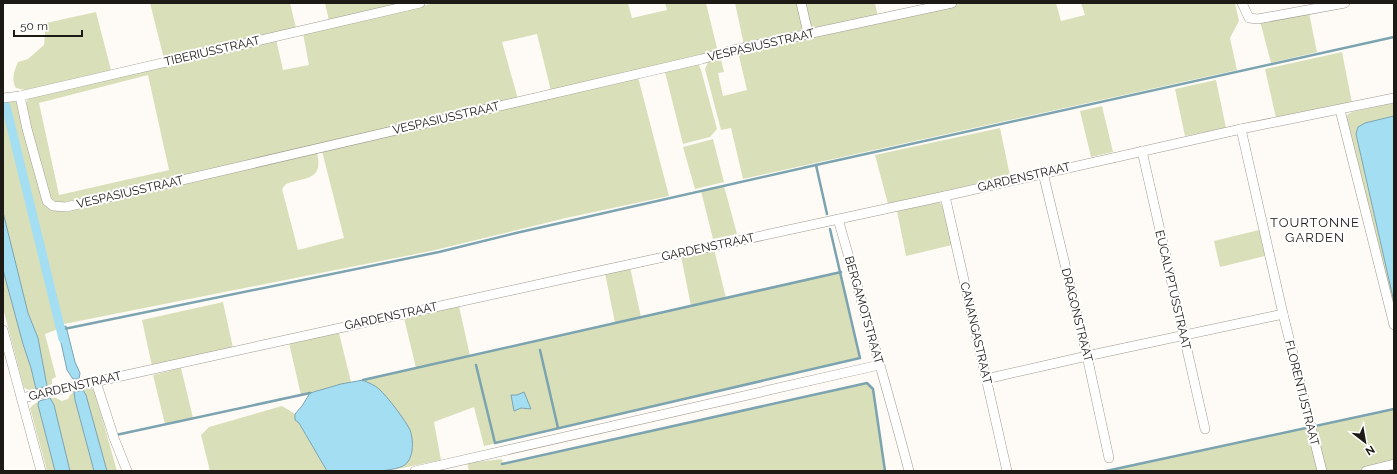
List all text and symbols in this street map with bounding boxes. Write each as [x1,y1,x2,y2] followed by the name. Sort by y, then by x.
[14,12,82,38] scale bar
[20,19,48,33] text: 50 m
[706,26,816,64] street label: VESPASIUSSTRAAT
[163,33,262,69] street label: TIBERIUSSTRAAT
[391,99,501,137] street label: VESPASIUSSTRAAT
[976,159,1072,194] street label: GARDENSTRAAT
[75,173,185,211] street label: VESPASIUSSTRAAT
[1270,215,1360,245] district label: TOURTONNE GARDEN
[1152,229,1194,352] street label: EUCALYPTUSSTRAAT
[660,230,756,264] street label: GARDENSTRAAT
[842,254,886,366] street label: BERGAMOTSTRAAT
[1059,267,1096,364] street label: DRAGONSTRAAT
[957,280,995,386] street label: CANANGASTRAAT
[343,299,439,333] street label: GARDENSTRAAT
[1282,339,1322,448] street label: FLORENTIJSTRAAT
[27,368,123,403] street label: GARDENSTRAAT
[1345,422,1385,462] north arrow
[1363,442,1377,458] text: N

